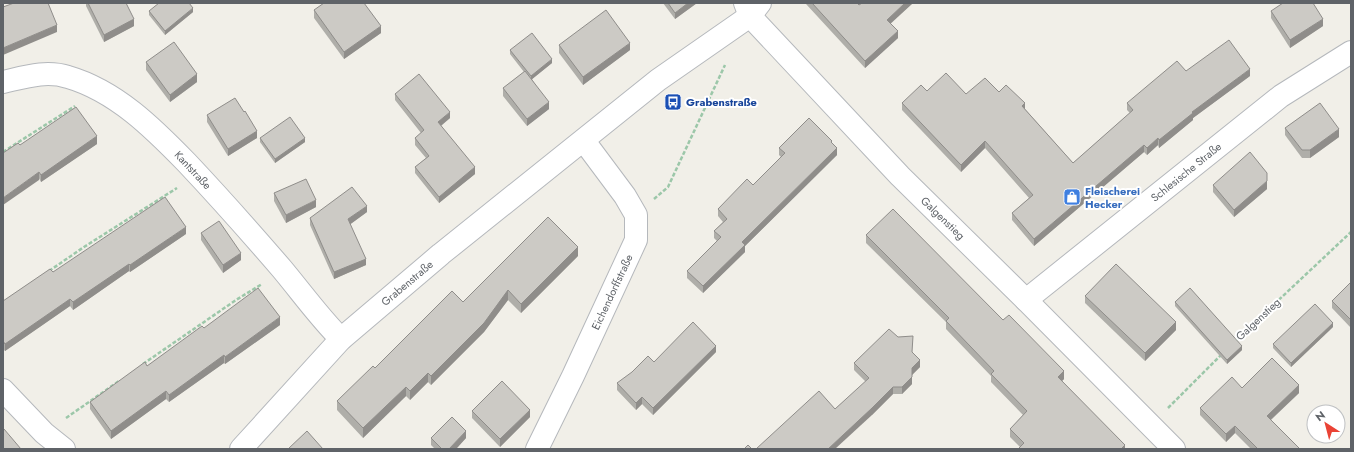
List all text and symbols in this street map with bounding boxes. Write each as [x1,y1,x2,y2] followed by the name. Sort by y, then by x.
[663,92,683,112] bus stop icon: Grabenstraße
[686,94,757,110] place label: Grabenstraße
[1147,138,1225,205] street label: Schlesische Straße
[171,147,215,193] street label: Kantstraße
[1085,183,1140,212] place label: Fleischerei Hecker
[1062,187,1082,207] shop icon: Fleischerei Hecker
[917,193,969,243] street label: Galgenstieg
[587,251,637,332] street label: Eichendorffstraße
[378,256,437,309] street label: Grabenstraße
[1232,294,1284,344] street label: Galgenstieg
[1306,404,1346,444] north arrow
[1312,407,1328,425] text: N

